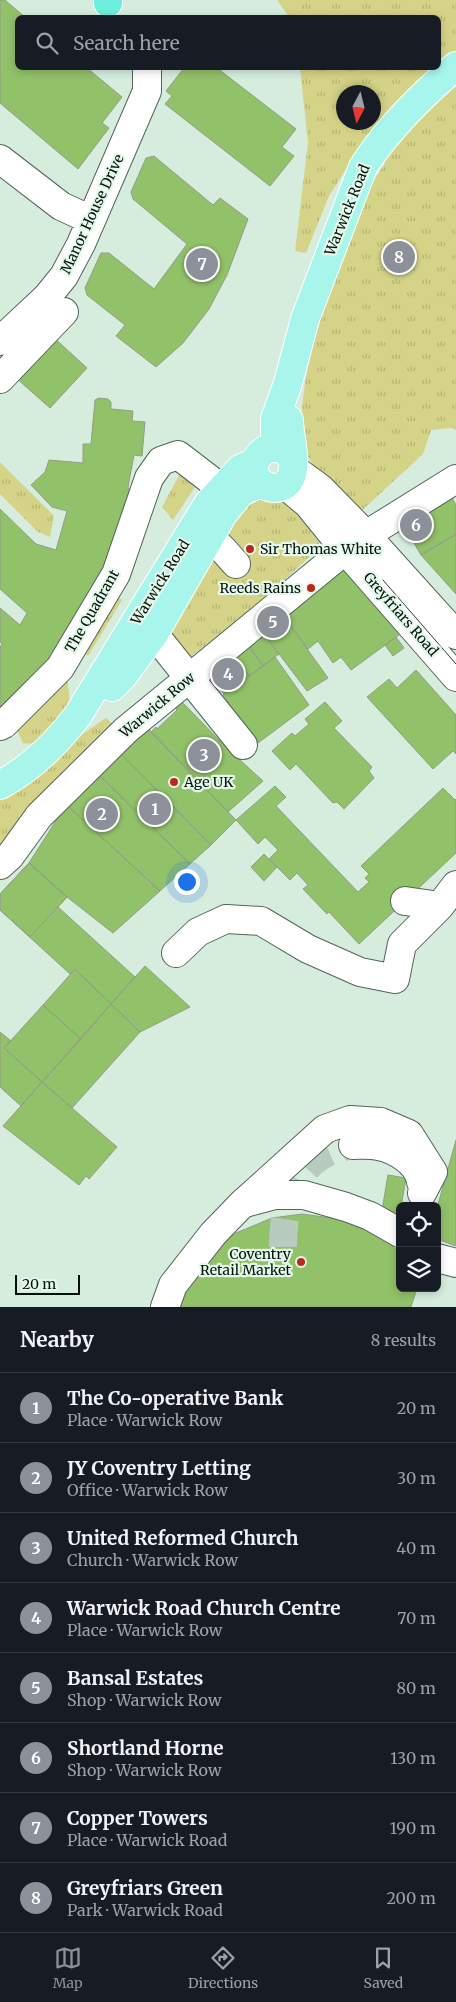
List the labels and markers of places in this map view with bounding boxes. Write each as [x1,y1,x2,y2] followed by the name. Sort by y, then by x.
[383,238,415,276] pin: 8
[186,245,218,283] pin: 7
[400,506,432,544] pin: 6
[260,540,381,558] place label: Sir Thomas White
[244,543,256,555] marker: Sir Thomas White
[220,579,301,597] place label: Reeds Rains
[305,582,317,594] marker: Reeds Rains
[257,603,289,641] pin: 5
[212,655,244,693] pin: 4
[188,736,220,774] pin: 3
[183,773,234,791] place label: Age UK
[168,776,180,788] marker: Age UK
[139,790,171,828] pin: 1
[86,795,118,833] pin: 2
[200,1245,292,1279] place label: Coventry Retail Market
[295,1256,307,1268] marker: Coventry Retail Market

